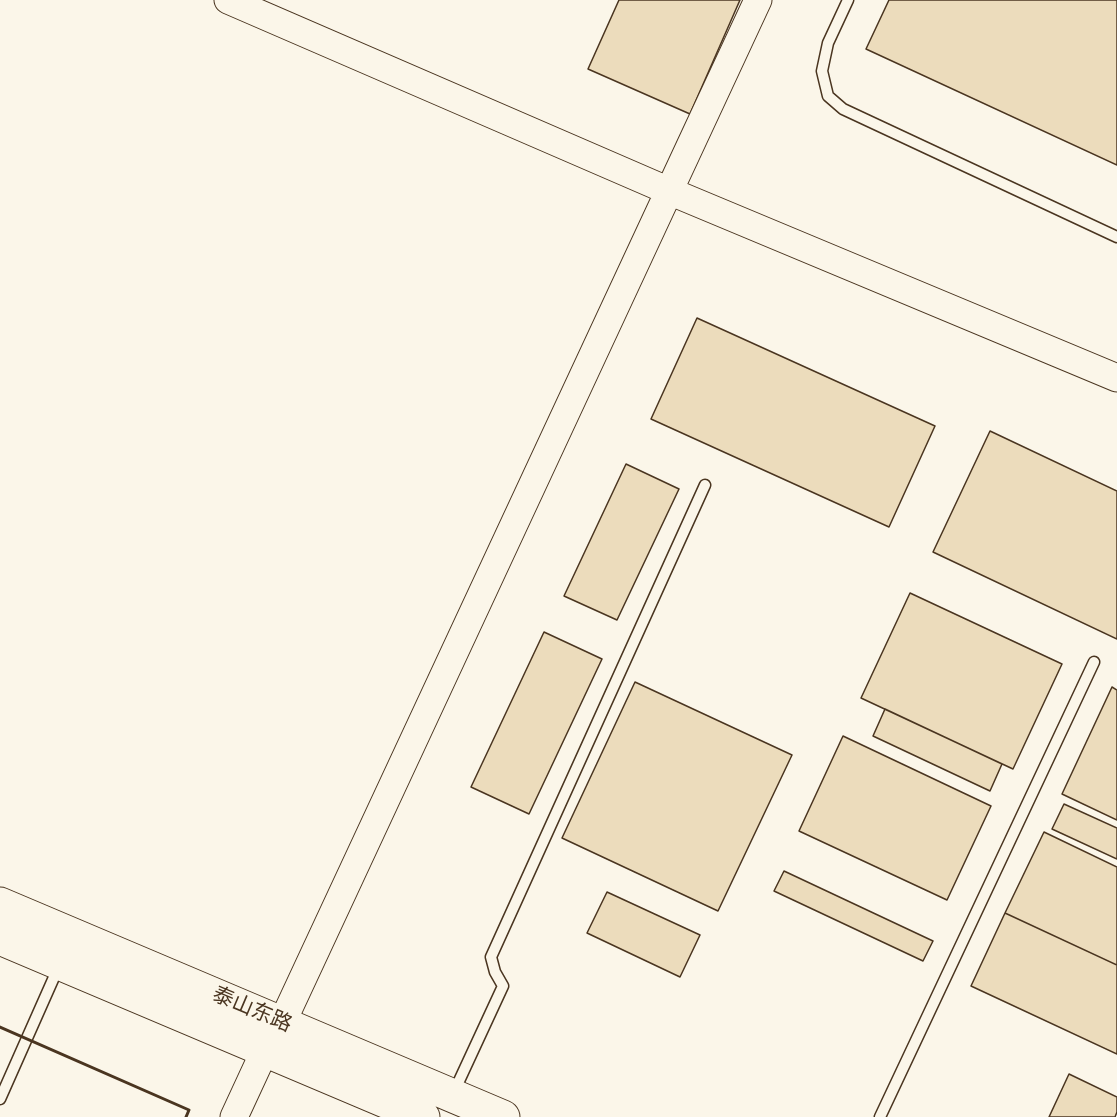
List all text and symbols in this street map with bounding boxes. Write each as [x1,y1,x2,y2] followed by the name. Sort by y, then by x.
[208,982,296,1038] street label: 泰山东路

